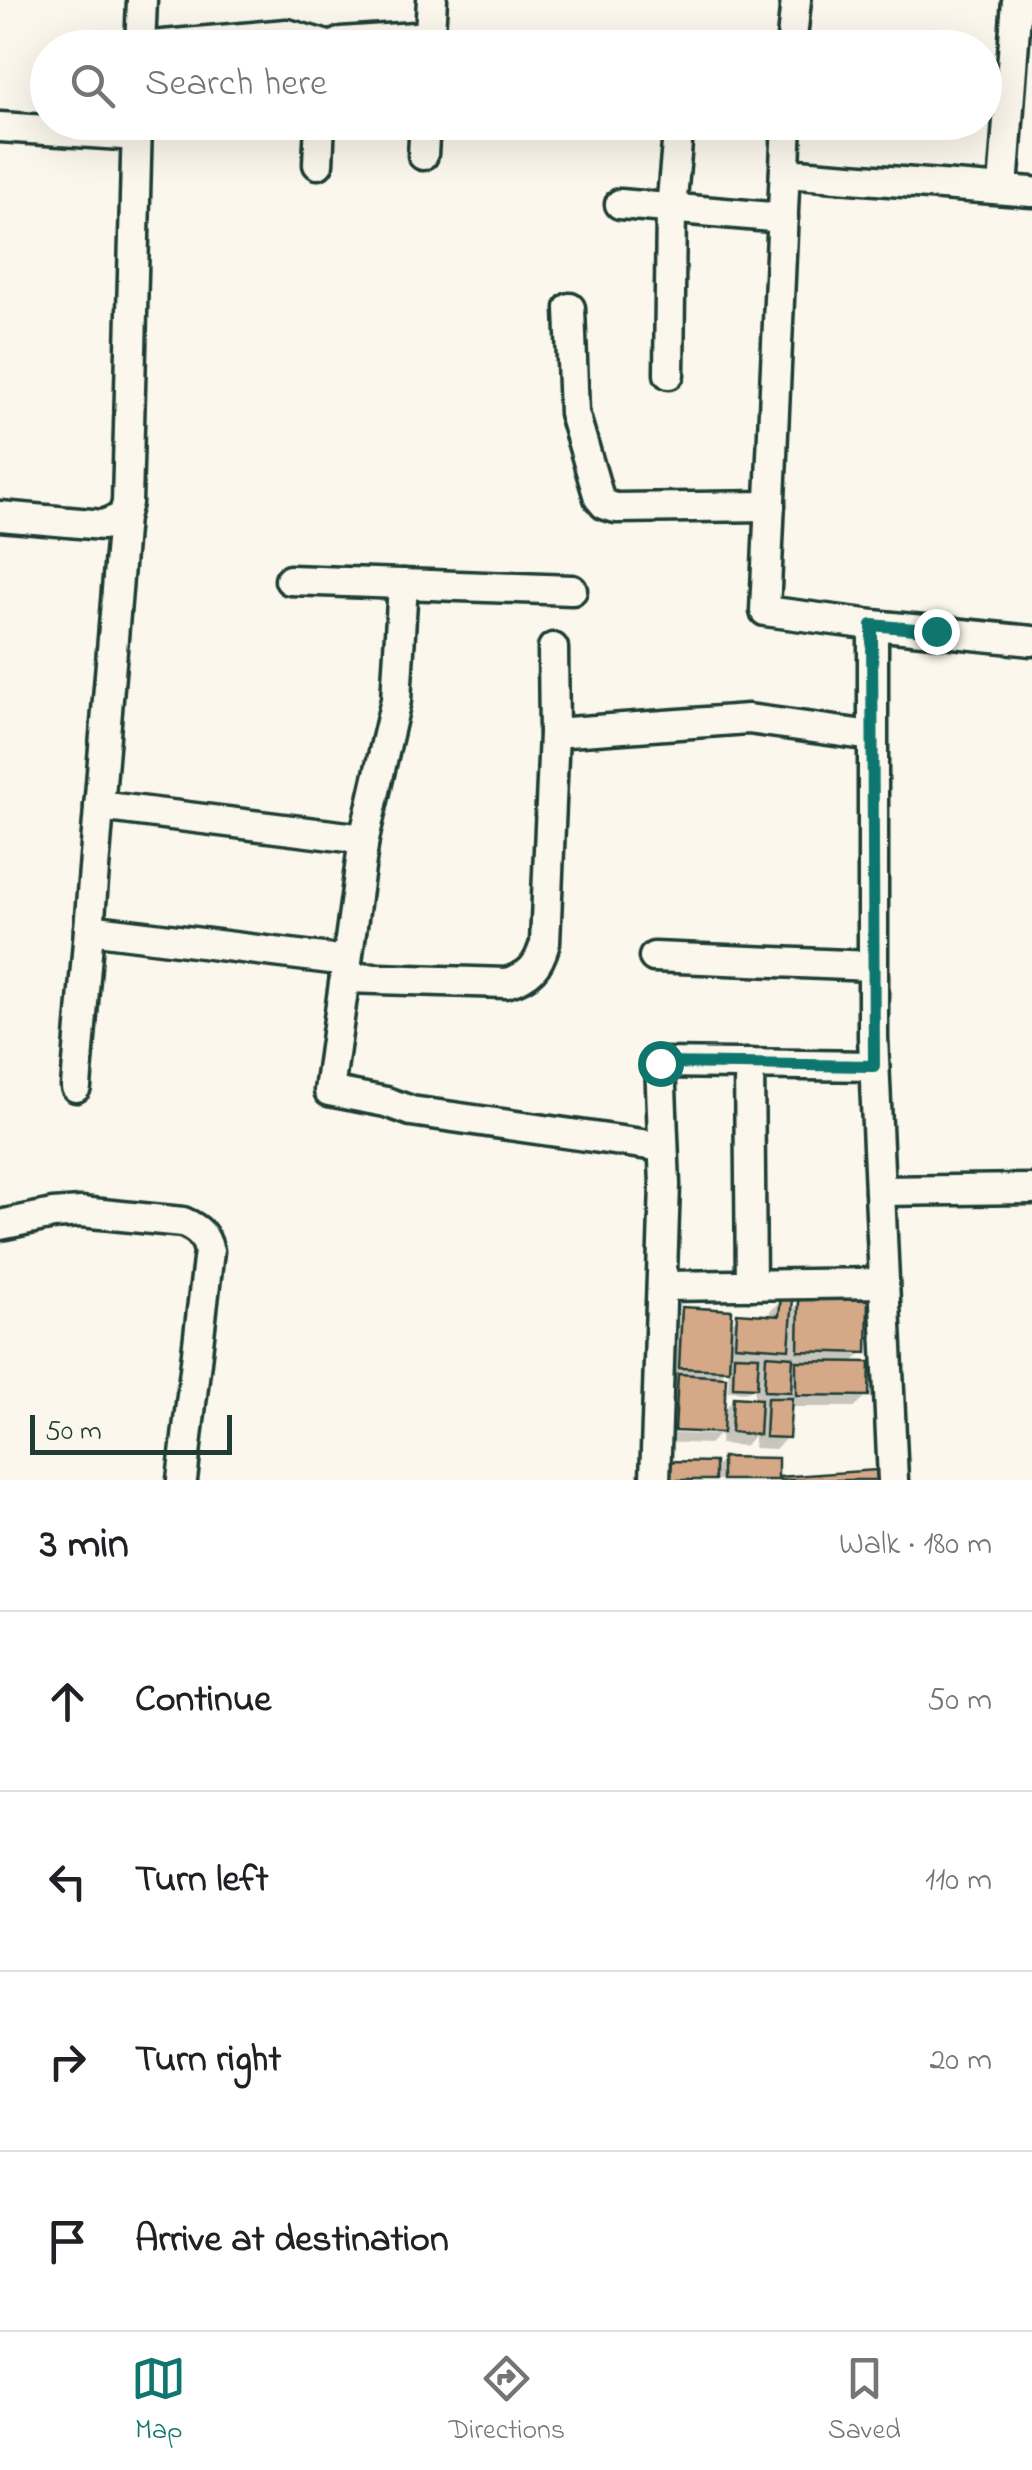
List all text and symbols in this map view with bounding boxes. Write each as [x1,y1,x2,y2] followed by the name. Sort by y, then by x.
[30,30,1002,140] search box
[145,57,327,113] text: Search here
[65,58,120,113] icon: search
[914,609,960,655] route end
[638,1041,684,1087] route start
[30,1410,232,1454] scale bar
[45,1412,102,1453] text: 50 m
[40,1515,129,1576] text: 3 min
[839,1522,992,1569] text: Walk · 180 m
[135,1673,271,1729] text: Continue
[40,1674,95,1729] icon: ahead
[927,1678,992,1725] text: 50 m
[135,1853,268,1909] text: Turn left
[40,1854,95,1909] icon: left
[925,1858,992,1905] text: 110 m
[135,2033,281,2089] text: Turn right
[40,2034,95,2089] icon: right
[929,2038,992,2085] text: 20 m
[135,2213,449,2269] text: Arrive at destination
[40,2214,95,2269] icon: arrive
[131,2351,186,2452] tab: Map
[449,2351,565,2452] tab: Directions
[828,2351,901,2452] tab: Saved

